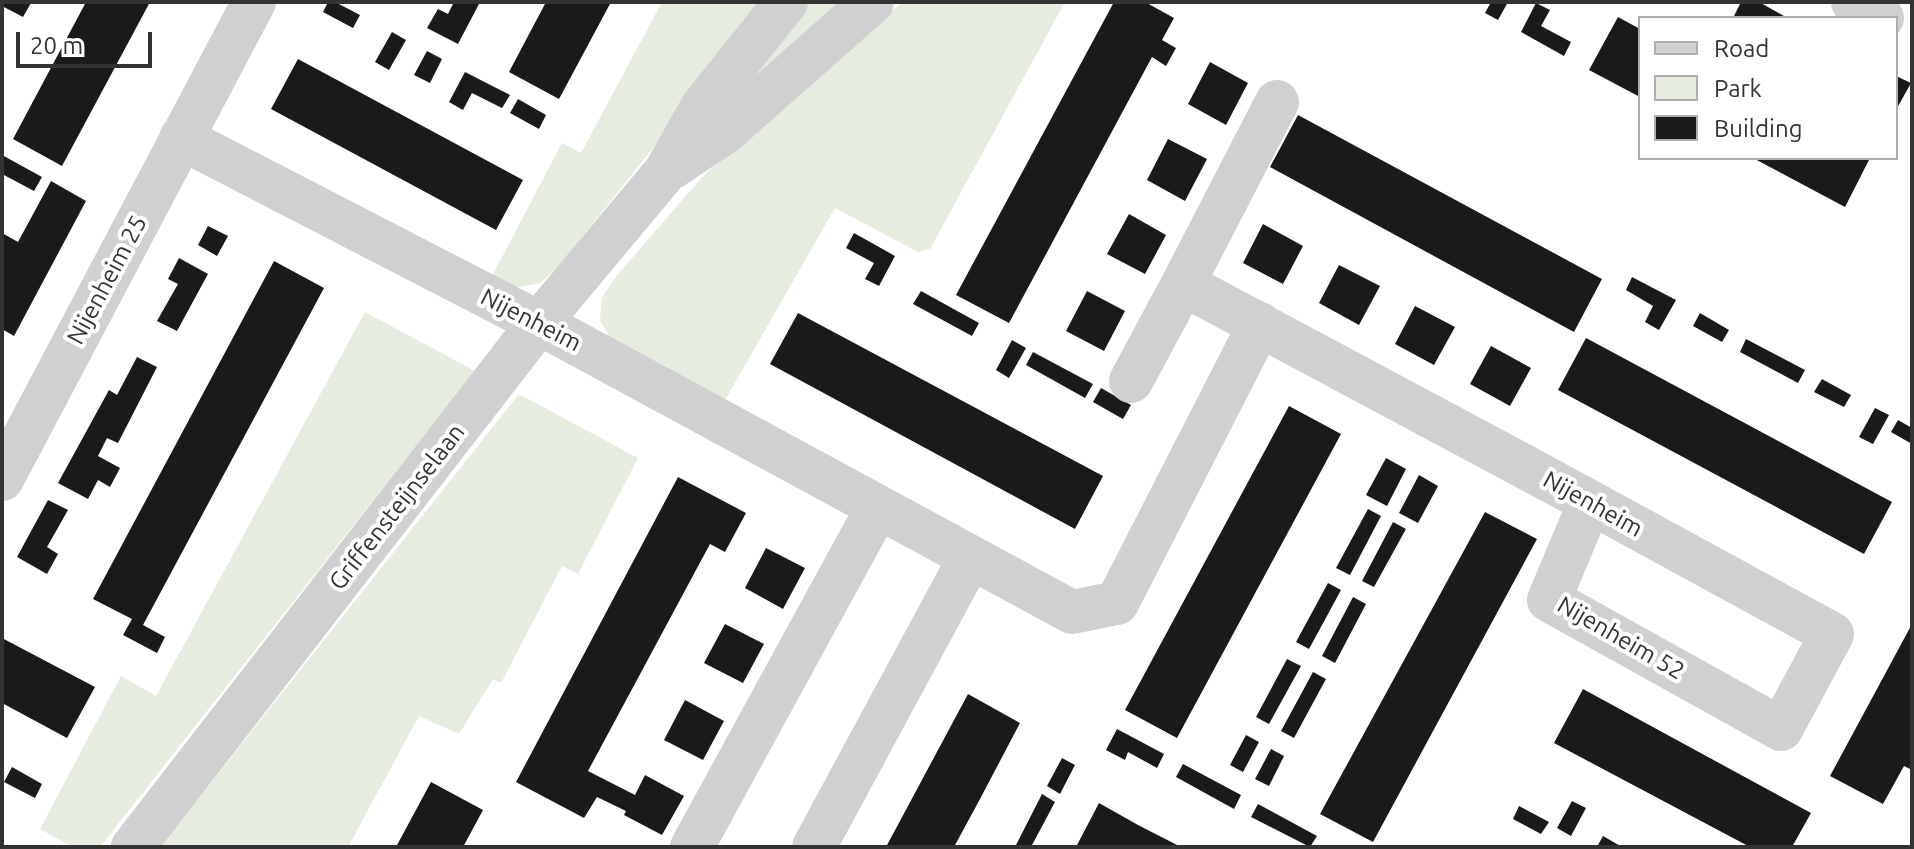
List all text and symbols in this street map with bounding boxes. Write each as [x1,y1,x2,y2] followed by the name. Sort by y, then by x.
[20,16,156,66] scale bar
[1638,16,1898,160] legend
[30,32,83,59] text: 20 m
[1714,35,1769,62] text: Road
[1714,75,1762,102] text: Park
[1714,115,1802,142] text: Building
[61,211,153,349] street label: Nijenheim 25
[476,282,586,358] street label: Nijenheim
[323,418,471,596] street label: Griffensteijnselaan
[1538,465,1648,543] street label: Nijenheim
[1552,590,1690,686] street label: Nijenheim 52

